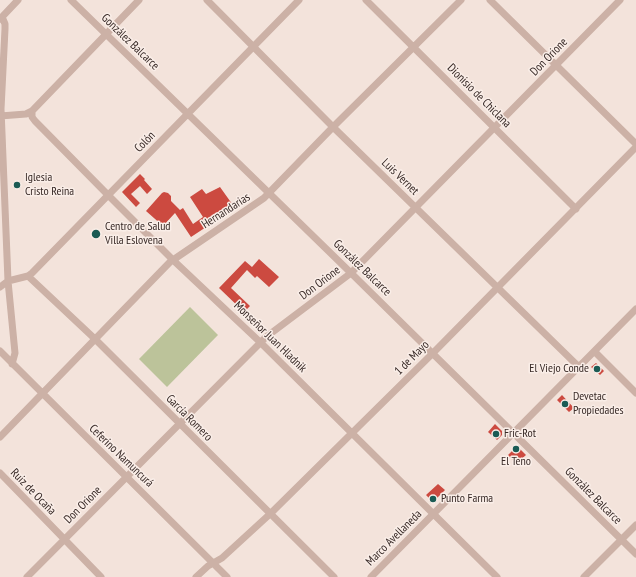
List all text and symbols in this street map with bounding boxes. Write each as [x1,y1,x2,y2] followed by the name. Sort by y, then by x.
[98,11,162,73] street label: González Balcarce
[527,35,571,79] street label: Don Orione
[444,61,514,131] street label: Dionisio de Chiclana
[132,129,158,155] street label: Colón
[378,156,422,198] street label: Luis Vernet
[25,171,74,199] place label: Iglesia Cristo Reina
[12,180,22,190] marker: Iglesia Cristo Reina
[199,190,253,232] street label: Hernandarias
[105,220,171,248] place label: Centro de Salud Villa Eslovena
[90,228,102,240] marker: Centro de Salud Villa Eslovena
[330,237,394,299] street label: González Balcarce
[297,263,343,303] street label: Don Orione
[231,299,309,375] street label: Monseñor Juan Hladnik
[392,338,432,378] street label: 1 de Mayo
[529,362,589,376] place label: El Viejo Conde
[592,364,602,374] marker: El Viejo Conde
[573,390,624,418] place label: Devetac Propiedades
[163,392,215,444] street label: García Romero
[560,399,570,409] marker: Devetac Propiedades
[86,422,156,490] street label: Ceferino Namuncurá
[504,427,536,441] place label: Fric-Rot
[491,429,501,439] marker: Fric-Rot
[511,444,521,454] marker: El Teno
[501,455,531,469] place label: El Teno
[562,465,624,527] street label: González Balcarce
[7,466,59,518] street label: Ruiz de Ocaña
[61,483,105,527] street label: Don Orione
[441,492,493,506] place label: Punto Farma
[428,494,438,504] marker: Punto Farma
[363,507,425,569] street label: Marco Avellaneda

